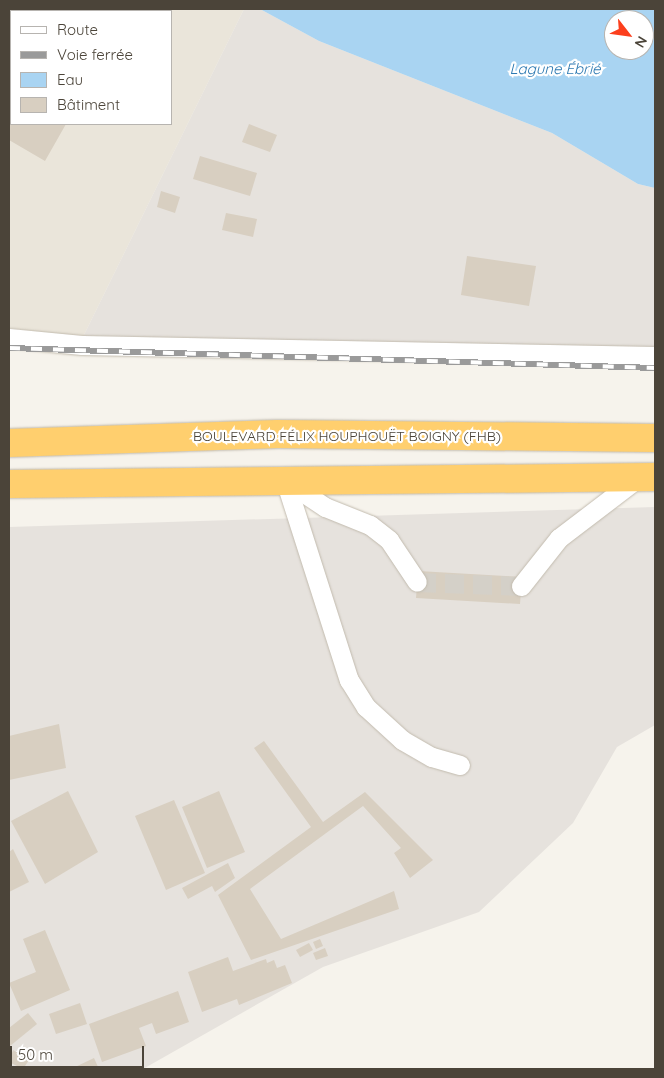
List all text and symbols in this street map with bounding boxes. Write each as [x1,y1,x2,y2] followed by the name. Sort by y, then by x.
[10,10,172,125] legend
[604,10,654,60] north arrow
[57,20,98,39] text: Route
[631,33,651,51] text: N
[57,45,133,64] text: Voie ferrée
[509,60,601,78] water label: Lagune Ébrié
[57,70,83,89] text: Eau
[57,95,120,114] text: Bâtiment
[193,428,501,444] street label: BOULEVARD FÉLIX HOUPHOUËT BOIGNY (FHB)
[12,1036,146,1068] scale bar
[18,1045,53,1064] text: 50 m

